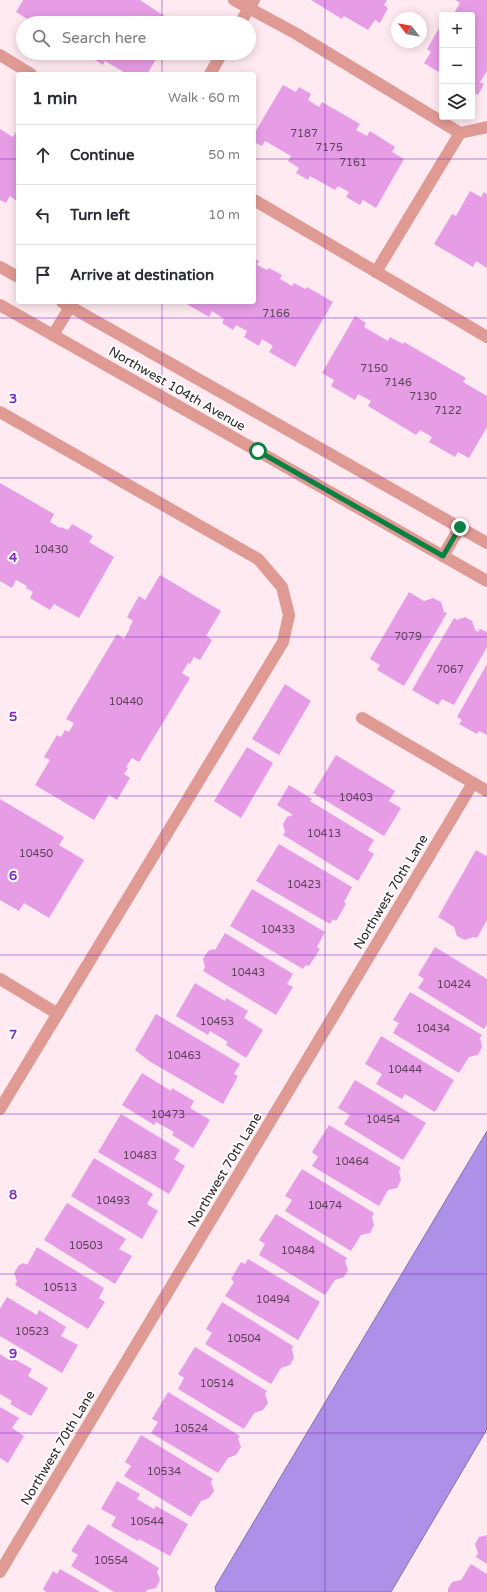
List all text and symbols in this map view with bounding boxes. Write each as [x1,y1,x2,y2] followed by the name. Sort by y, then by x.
[391,12,427,48] north arrow
[439,12,475,120] map controls
[439,12,475,48] button: +
[16,16,256,60] search box
[30,27,52,49] icon: search
[62,29,146,47] text: Search here
[439,48,475,84] button: −
[439,84,475,120] button: layers
[32,88,77,109] text: 1 min
[168,90,240,106] text: Walk · 60 m
[290,127,318,140] house number: 7187
[315,141,343,154] house number: 7175
[32,144,54,166] icon: ahead
[70,146,134,164] text: Continue
[208,147,240,163] text: 50 m
[339,156,367,169] house number: 7161
[32,204,54,226] icon: left
[70,206,130,224] text: Turn left
[208,207,240,223] text: 10 m
[32,264,54,286] icon: arrive
[70,266,214,284] text: Arrive at destination
[262,307,290,320] house number: 7166
[106,343,248,435] street label: Northwest 104th Avenue
[360,362,388,375] house number: 7150
[384,376,412,389] house number: 7146
[409,390,437,403] house number: 7130
[9,391,17,407] text: 3
[434,404,462,417] house number: 7122
[249,442,267,460] route start
[451,518,469,536] route end
[34,543,68,556] house number: 10430
[9,550,18,566] text: 4
[394,630,422,643] house number: 7079
[436,663,464,676] house number: 7067
[109,695,143,708] house number: 10440
[9,709,17,725] text: 5
[339,791,373,804] house number: 10403
[307,827,341,840] house number: 10413
[350,832,432,952] street label: Northwest 70th Lane
[19,847,53,860] house number: 10450
[9,868,17,884] text: 6
[287,878,321,891] house number: 10423
[261,923,295,936] house number: 10433
[231,966,265,979] house number: 10443
[437,978,471,991] house number: 10424
[200,1015,234,1028] house number: 10453
[416,1022,450,1035] house number: 10434
[9,1027,17,1043] text: 7
[167,1049,201,1062] house number: 10463
[388,1063,422,1076] house number: 10444
[151,1108,185,1121] house number: 10473
[184,1110,266,1230] street label: Northwest 70th Lane
[366,1113,400,1126] house number: 10454
[123,1149,157,1162] house number: 10483
[335,1155,369,1168] house number: 10464
[9,1187,17,1203] text: 8
[96,1194,130,1207] house number: 10493
[308,1199,342,1212] house number: 10474
[69,1239,103,1252] house number: 10503
[281,1244,315,1257] house number: 10484
[43,1281,77,1294] house number: 10513
[256,1293,290,1306] house number: 10494
[15,1325,49,1338] house number: 10523
[227,1332,261,1345] house number: 10504
[9,1346,17,1362] text: 9
[200,1377,234,1390] house number: 10514
[17,1388,99,1508] street label: Northwest 70th Lane
[174,1422,208,1435] house number: 10524
[147,1465,181,1478] house number: 10534
[130,1515,164,1528] house number: 10544
[94,1554,128,1567] house number: 10554

